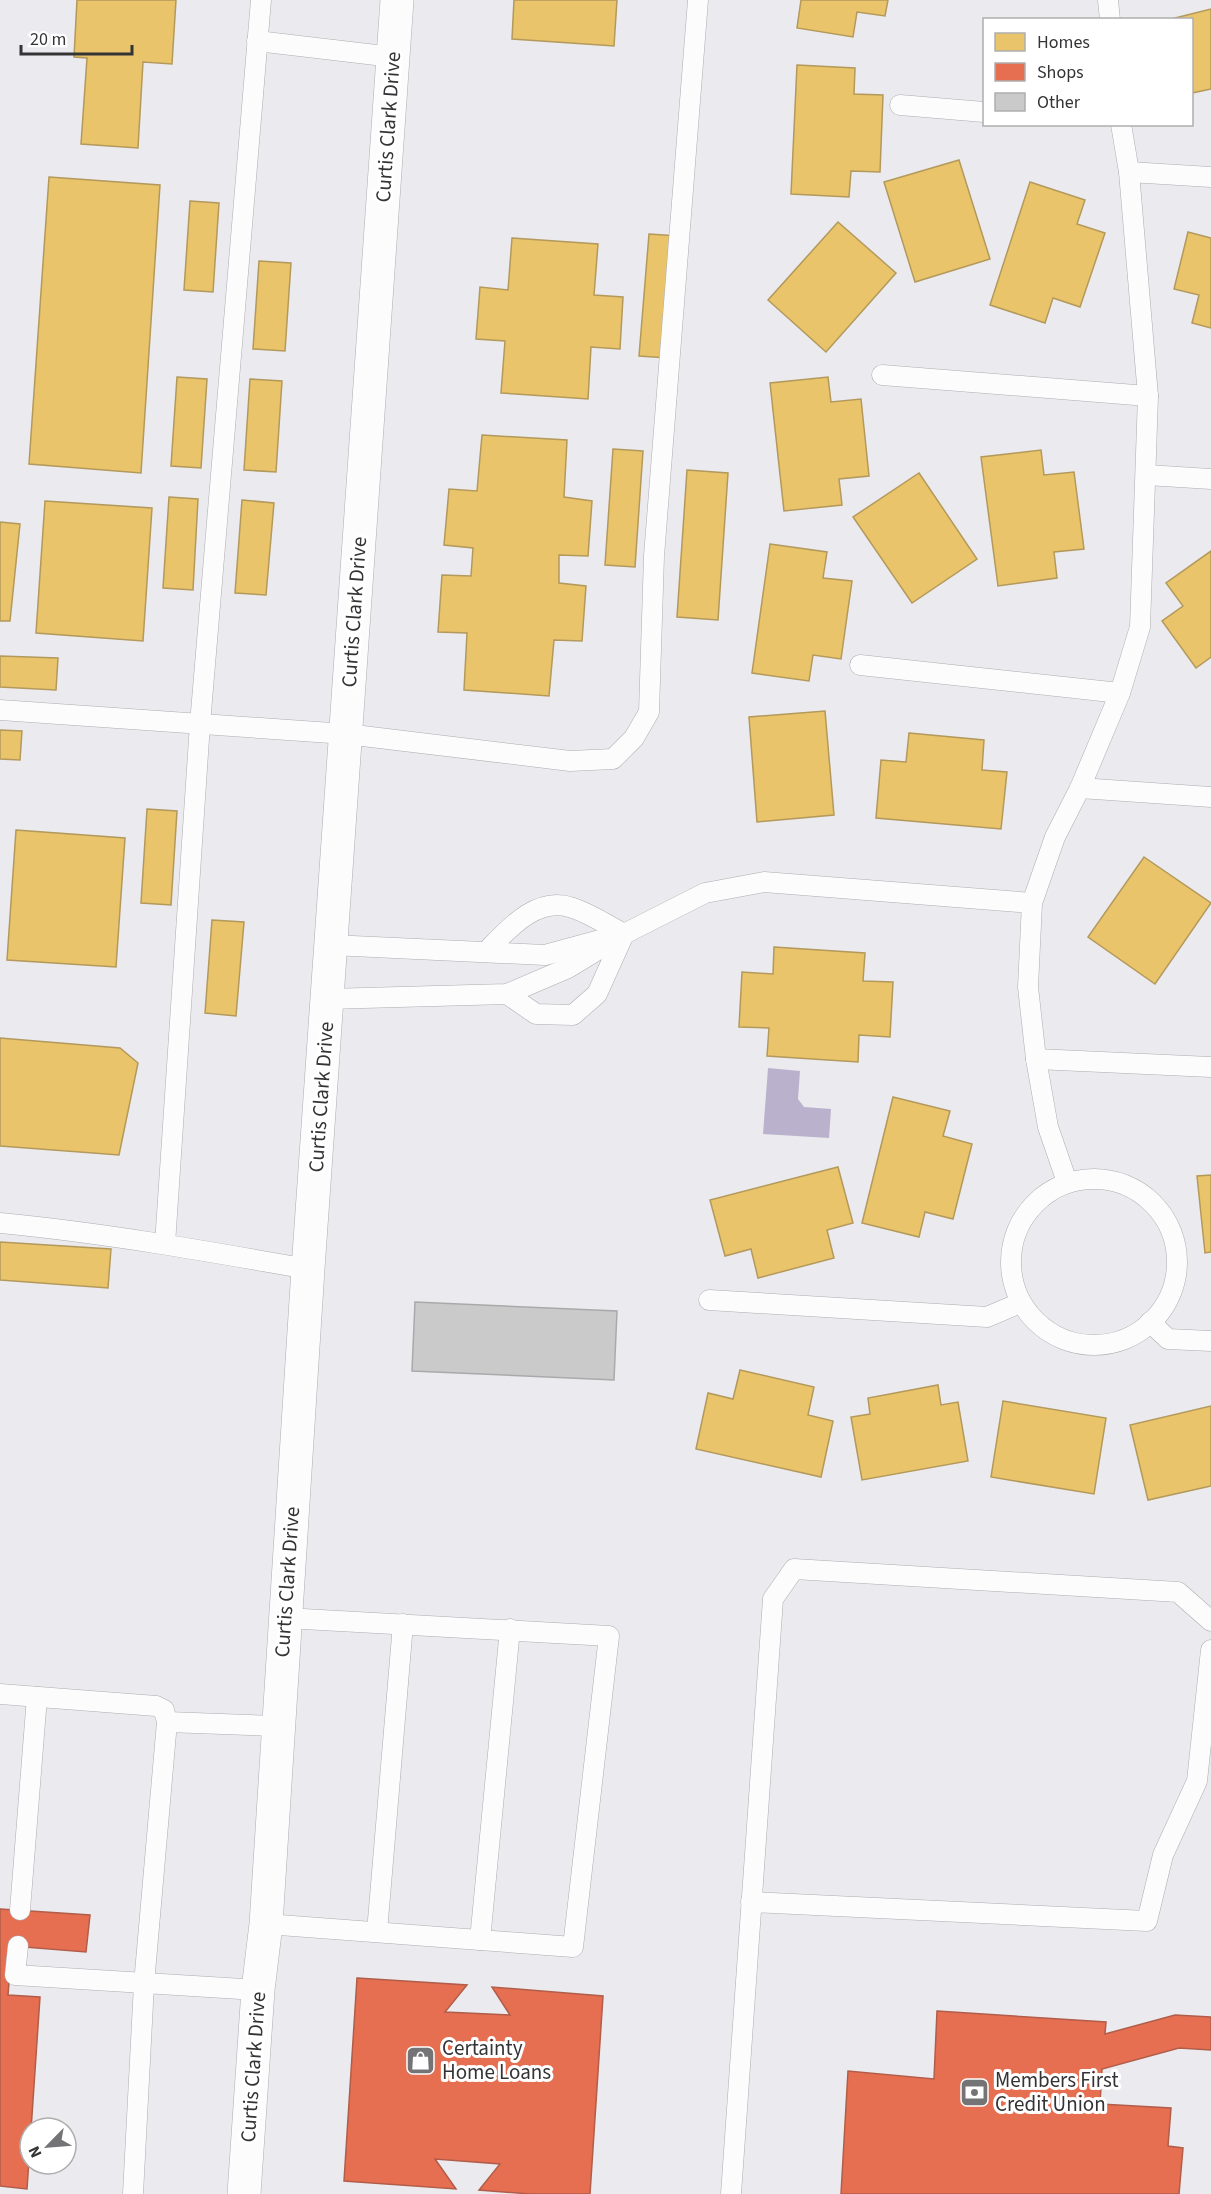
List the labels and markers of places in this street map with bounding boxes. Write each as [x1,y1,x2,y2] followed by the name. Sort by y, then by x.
[442,2033,551,2087] place label: Certainty Home Loans
[405,2044,437,2076] shop icon: Certainty Home Loans
[995,2065,1119,2119] place label: Members First Credit Union
[958,2076,990,2108] bank icon: Members First Credit Union

